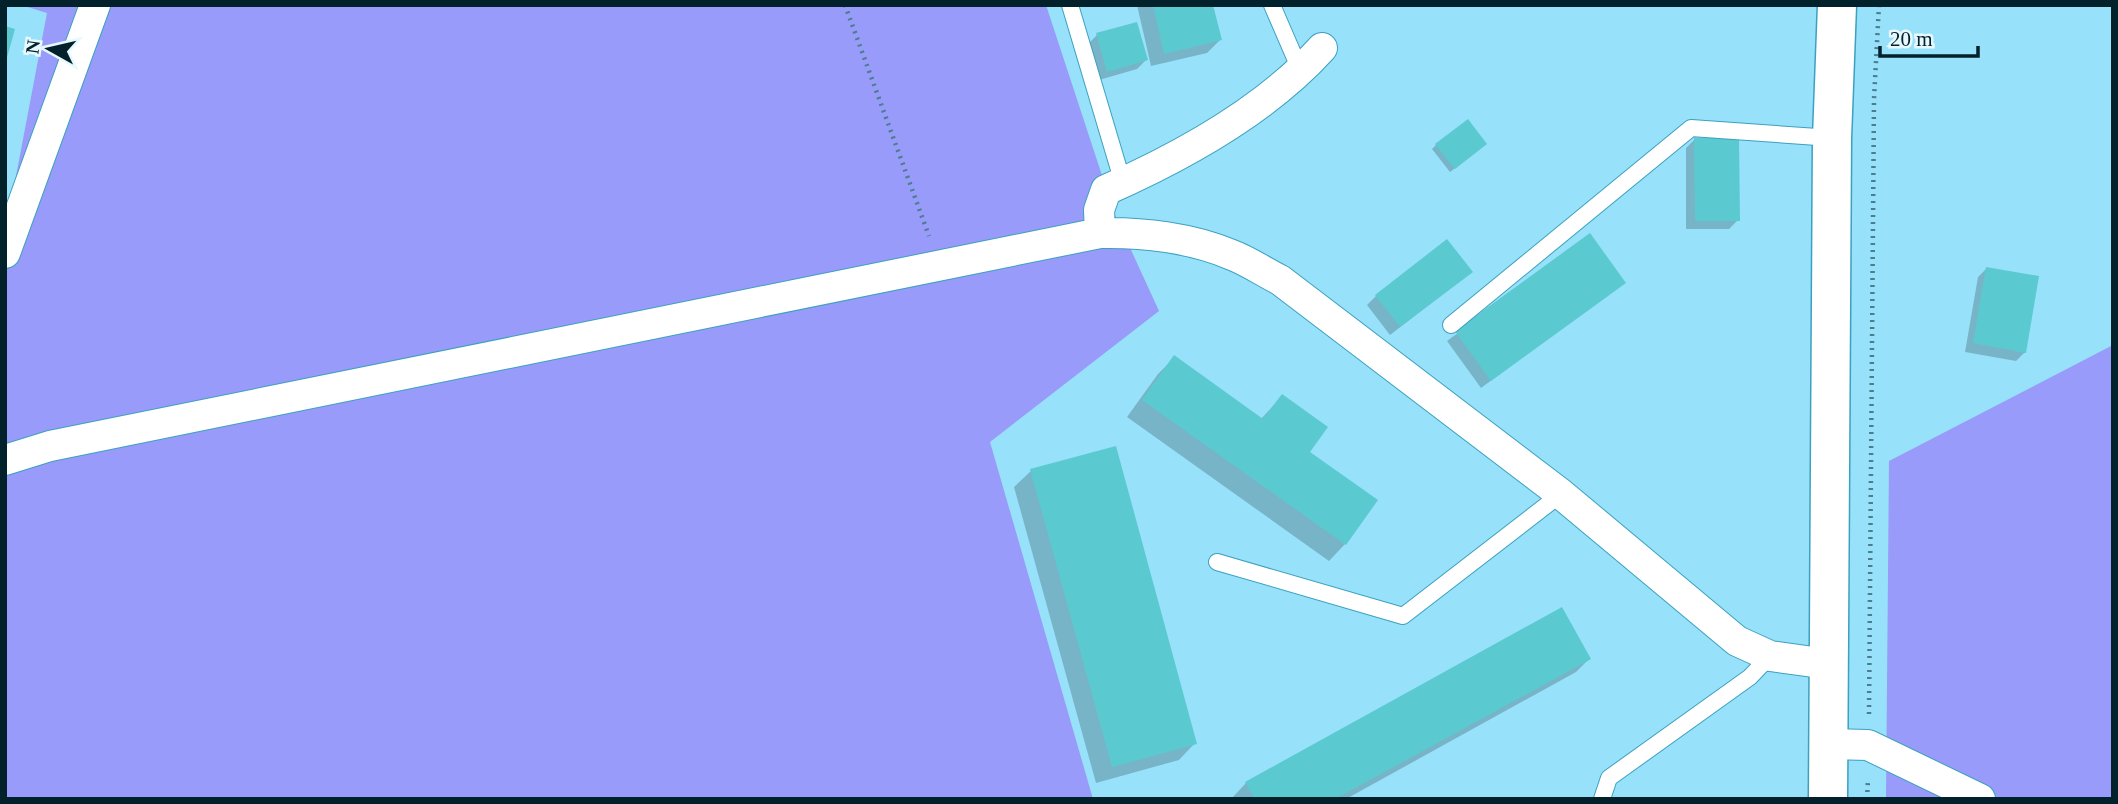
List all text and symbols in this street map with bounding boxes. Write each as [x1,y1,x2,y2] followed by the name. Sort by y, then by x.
[14,14,84,84] north arrow
[1880,14,1978,58] scale bar
[1890,27,1933,51] text: 20 m
[21,38,44,55] text: N

